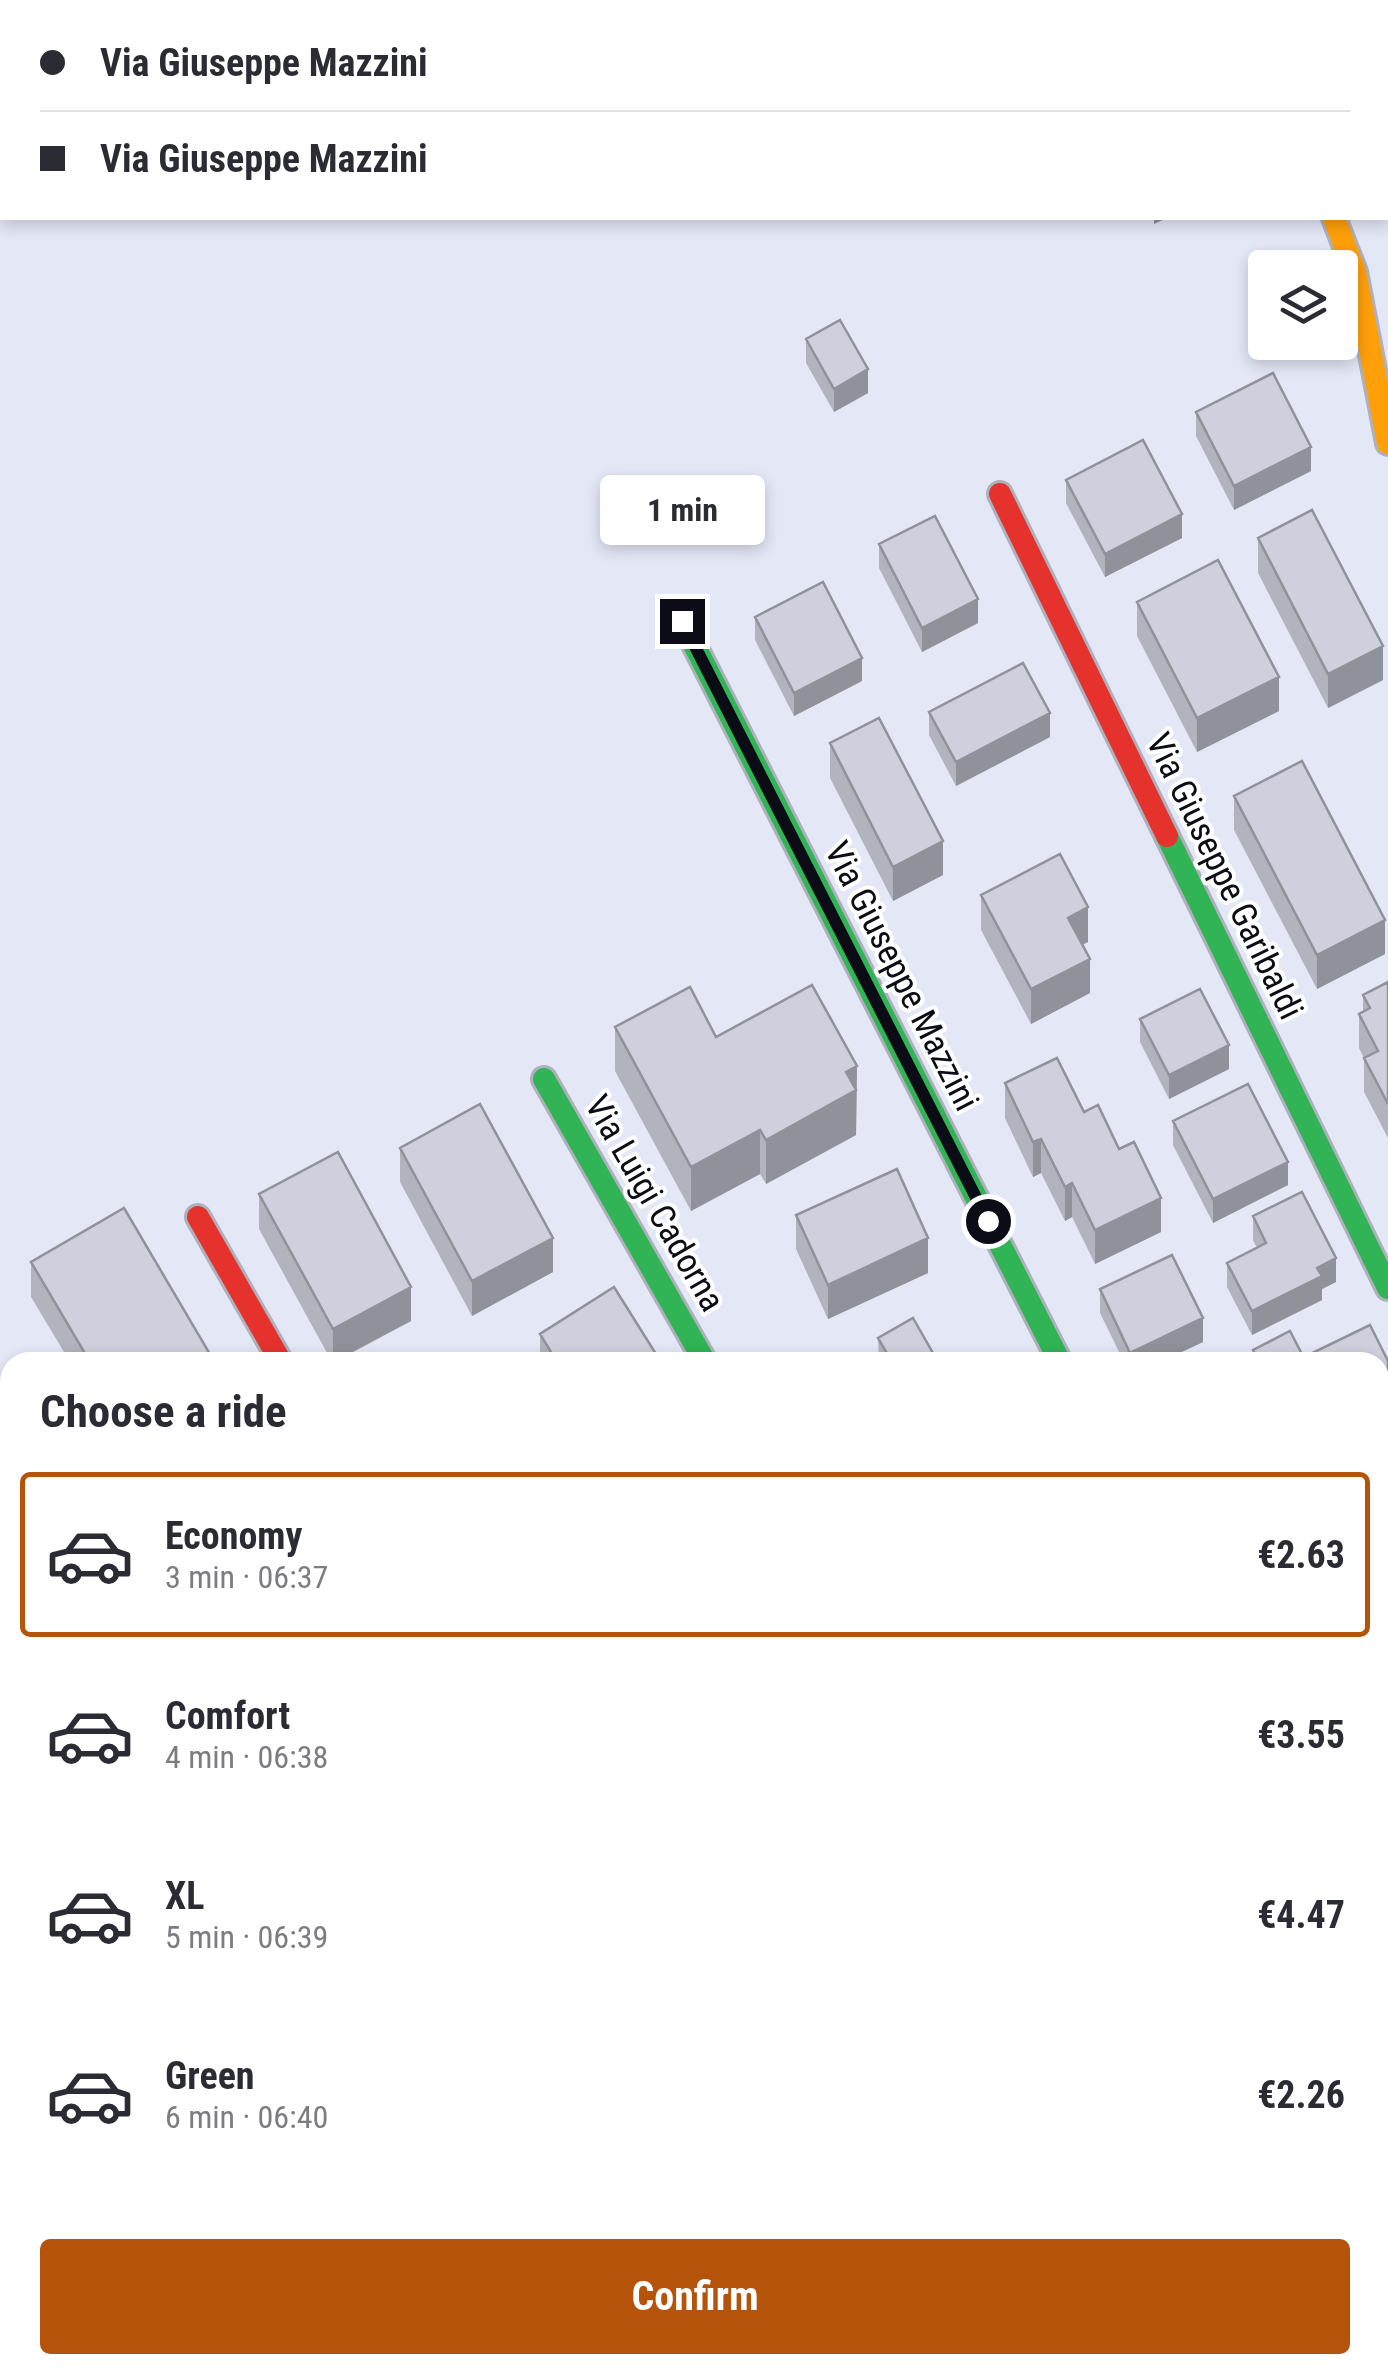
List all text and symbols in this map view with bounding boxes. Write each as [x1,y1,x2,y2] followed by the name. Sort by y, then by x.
[100,41,428,85] text: Via Giuseppe Mazzini
[100,137,428,181] text: Via Giuseppe Mazzini
[1248,250,1358,360] map controls
[1248,250,1358,360] button: layers
[600,476,764,546] callout: 1 min
[647,491,718,529] text: 1 min
[660,599,705,644] route end
[1138,727,1312,1026] street label: Via Giuseppe Garibaldi
[816,835,987,1118] street label: Via Giuseppe Mazzini
[576,1088,733,1319] street label: Via Luigi Cadorna
[966,1199,1011,1244] route start
[40,1385,287,1438] text: Choose a ride
[45,1510,135,1600] icon: car
[165,1514,302,1558] text: Economy
[1257,1533,1345,1577] text: €2.63
[165,1558,328,1596] text: 3 min · 06:37
[45,1690,135,1780] icon: car
[165,1694,290,1738] text: Comfort
[1257,1713,1345,1757] text: €3.55
[165,1738,328,1776] text: 4 min · 06:38
[45,1870,135,1960] icon: car
[165,1874,204,1918] text: XL
[1257,1893,1345,1937] text: €4.47
[165,1918,328,1956] text: 5 min · 06:39
[45,2050,135,2140] icon: car
[165,2054,255,2098] text: Green
[1257,2073,1345,2117] text: €2.26
[165,2098,328,2136] text: 6 min · 06:40
[40,2239,1350,2354] button: Confirm

